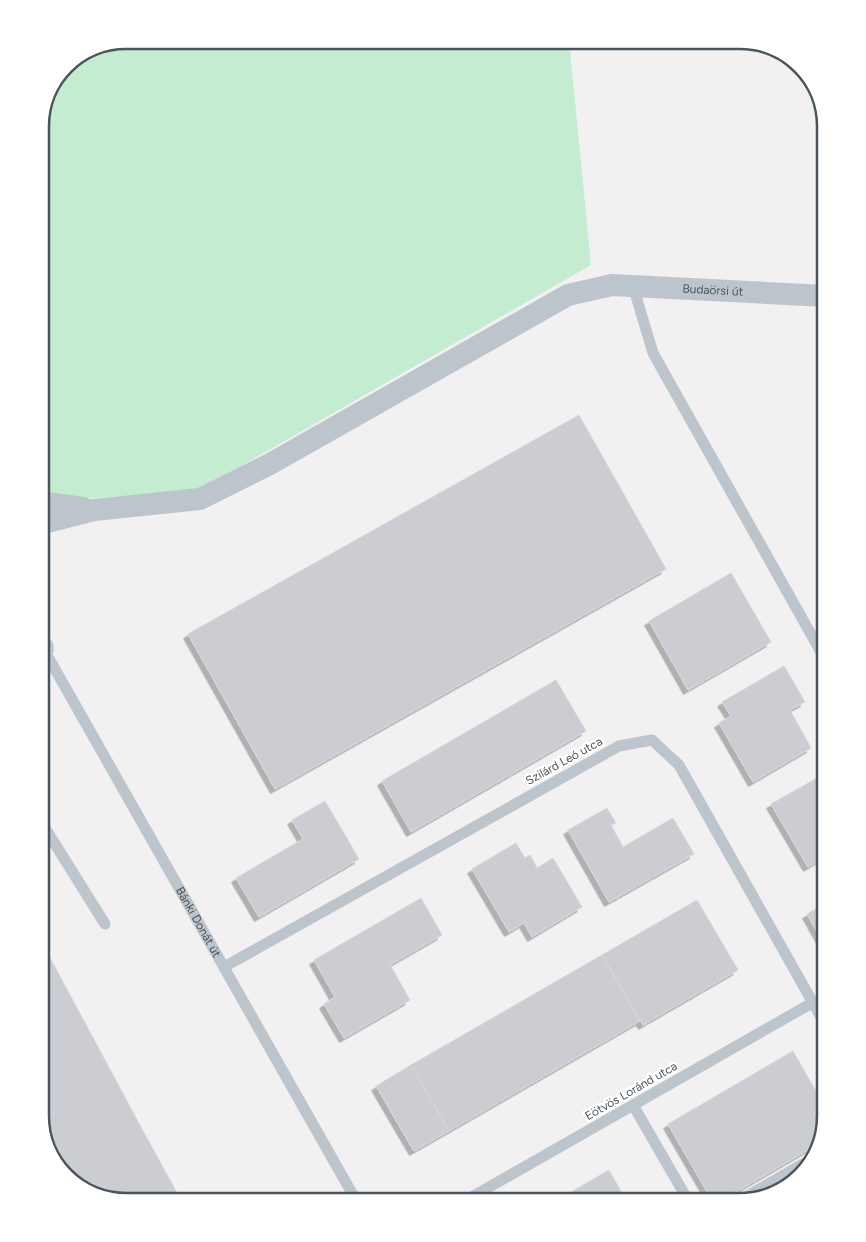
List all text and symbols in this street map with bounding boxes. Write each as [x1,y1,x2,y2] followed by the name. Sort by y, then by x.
[682,282,744,299] street label: Budaörsi út
[523,734,605,788] street label: Szilárd Leó utca
[173,884,224,960] street label: Bánki Donát út
[582,1059,680,1123] street label: Eötvös Loránd utca

